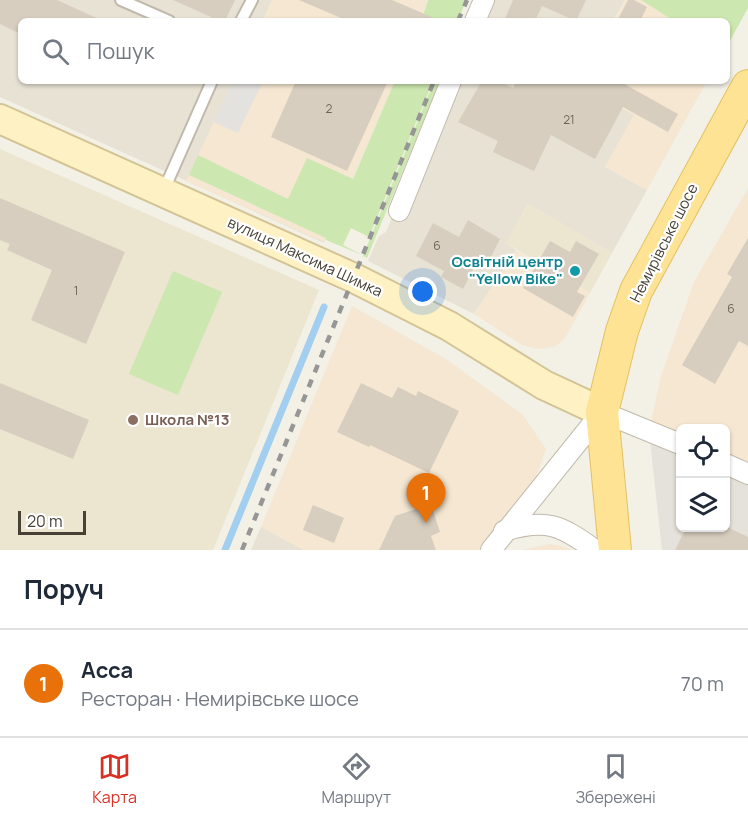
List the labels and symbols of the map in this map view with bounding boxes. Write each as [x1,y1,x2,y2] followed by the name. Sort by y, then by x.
[326,100,333,117] house number: 2
[563,111,575,128] house number: 21
[625,180,703,306] street label: Немирівське шосе
[224,211,386,302] street label: вулиця Максима Шимка
[433,237,441,254] house number: 6
[452,251,563,289] place label: Освітній центр "Yellow Bike"
[568,264,582,278] marker: Освітній центр "Yellow Bike"
[408,277,437,306] your location
[74,282,78,299] house number: 1
[727,300,735,317] house number: 6
[145,409,229,430] place label: Школа №13
[126,413,140,427] marker: Школа №13
[406,474,446,523] pin: 1
[18,508,86,536] scale bar

